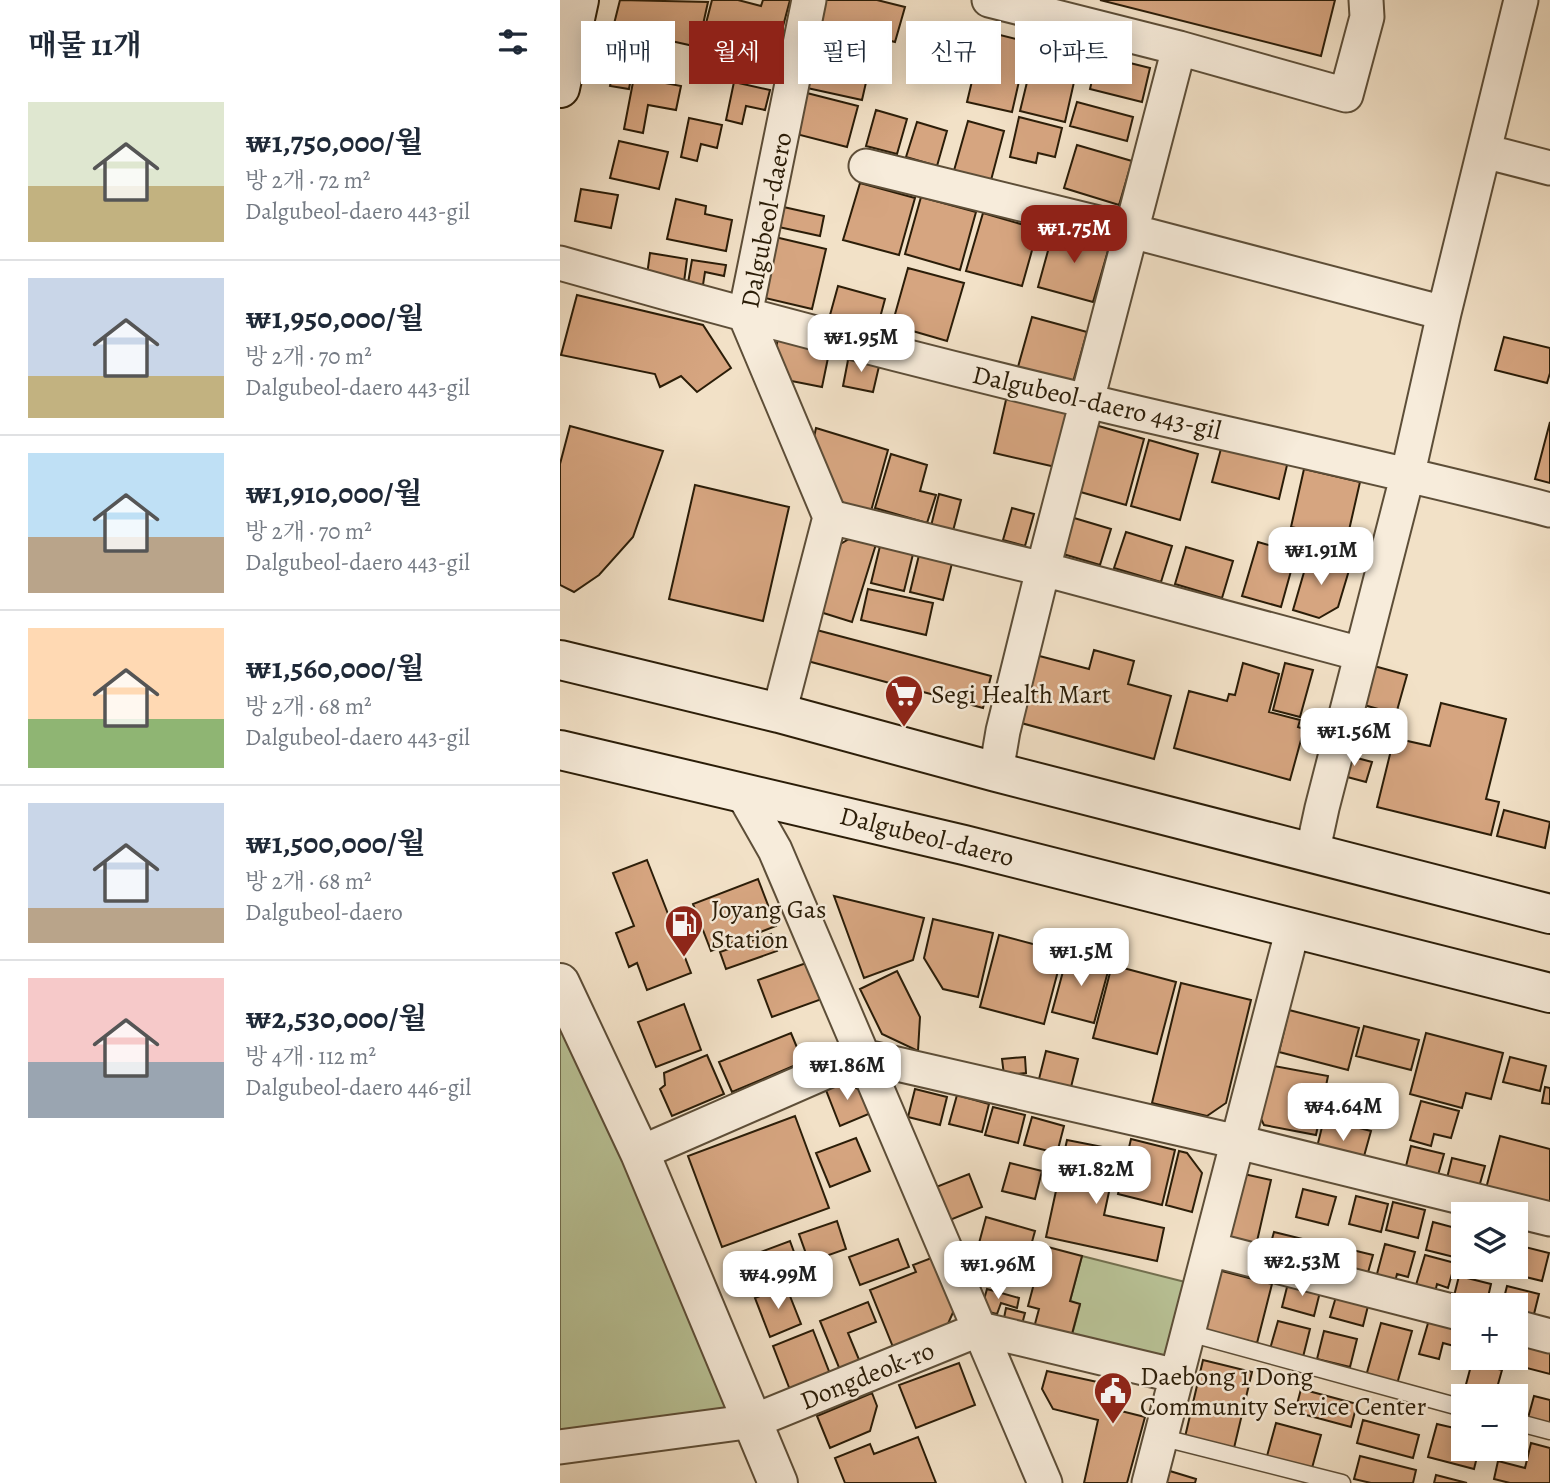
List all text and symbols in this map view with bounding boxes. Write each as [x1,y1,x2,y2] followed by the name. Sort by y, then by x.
[581,21,675,84] chip: 매매
[689,21,784,84] chip: 월세
[798,21,892,84] chip: 필터
[906,21,1001,84] chip: 신규
[1015,21,1132,84] chip: 아파트
[494,23,532,61] icon: filters
[28,25,142,65] text: 매물 11개
[245,122,423,162] text: ₩1,750,000/월
[732,129,801,311] street label: Dalgubeol-daero
[84,130,168,214] icon: home
[245,165,370,196] text: 방 2개 · 72 m²
[245,196,470,227] text: Dalgubeol-daero 443-gil
[1017,205,1131,265] pin: ₩1.75M
[1037,212,1111,243] text: ₩1.75M
[245,298,425,338] text: ₩1,950,000/월
[84,306,168,390] icon: home
[804,314,918,374] pin: ₩1.95M
[824,321,898,352] text: ₩1.95M
[245,341,372,372] text: 방 2개 · 70 m²
[969,357,1225,448] street label: Dalgubeol-daero 443-gil
[245,372,470,403] text: Dalgubeol-daero 443-gil
[245,473,422,513] text: ₩1,910,000/월
[84,481,168,565] icon: home
[245,516,372,547] text: 방 2개 · 70 m²
[1264,528,1378,587] pin: ₩1.91M
[1284,534,1358,565] text: ₩1.91M
[245,547,470,578] text: Dalgubeol-daero 443-gil
[245,648,425,688] text: ₩1,560,000/월
[84,656,168,740] icon: home
[883,673,925,728] supermarket icon: Segi Health Mart
[931,677,1111,712] place label: Segi Health Mart
[245,691,372,722] text: 방 2개 · 68 m²
[1297,708,1411,768] pin: ₩1.56M
[1317,715,1391,746] text: ₩1.56M
[245,722,470,753] text: Dalgubeol-daero 443-gil
[836,798,1018,875] street label: Dalgubeol-daero
[245,823,426,863] text: ₩1,500,000/월
[84,831,168,915] icon: home
[245,866,372,897] text: 방 2개 · 68 m²
[711,892,826,957] place label: Joyang Gas Station
[245,897,403,928] text: Dalgubeol-daero
[663,903,705,958] fuel station icon: Joyang Gas Station
[1032,928,1130,988] pin: ₩1.5M
[1049,935,1113,966] text: ₩1.5M
[245,998,427,1038] text: ₩2,530,000/월
[84,1006,168,1090] icon: home
[245,1041,376,1072] text: 방 4개 · 112 m²
[790,1042,904,1102] pin: ₩1.86M
[809,1049,885,1080] text: ₩1.86M
[245,1072,471,1103] text: Dalgubeol-daero 446-gil
[1286,1084,1400,1143] pin: ₩4.64M
[1304,1090,1382,1121] text: ₩4.64M
[1039,1146,1153,1206] pin: ₩1.82M
[1058,1153,1134,1184] text: ₩1.82M
[1451,1202,1528,1461] map controls
[1451,1202,1528,1279] button: layers
[1245,1238,1359,1298] pin: ₩2.53M
[941,1242,1055,1301] pin: ₩1.96M
[1264,1245,1340,1276] text: ₩2.53M
[960,1248,1036,1279] text: ₩1.96M
[721,1252,835,1311] pin: ₩4.99M
[739,1258,817,1289] text: ₩4.99M
[1451,1293,1528,1370] button: +
[795,1333,939,1418] street label: Dongdeok-ro
[1140,1359,1426,1424] place label: Daebong 1 Dong Community Service Center
[1092,1370,1134,1425] public building icon: Daebong 1 Dong Community Service Center
[1451,1384,1528,1461] button: −

